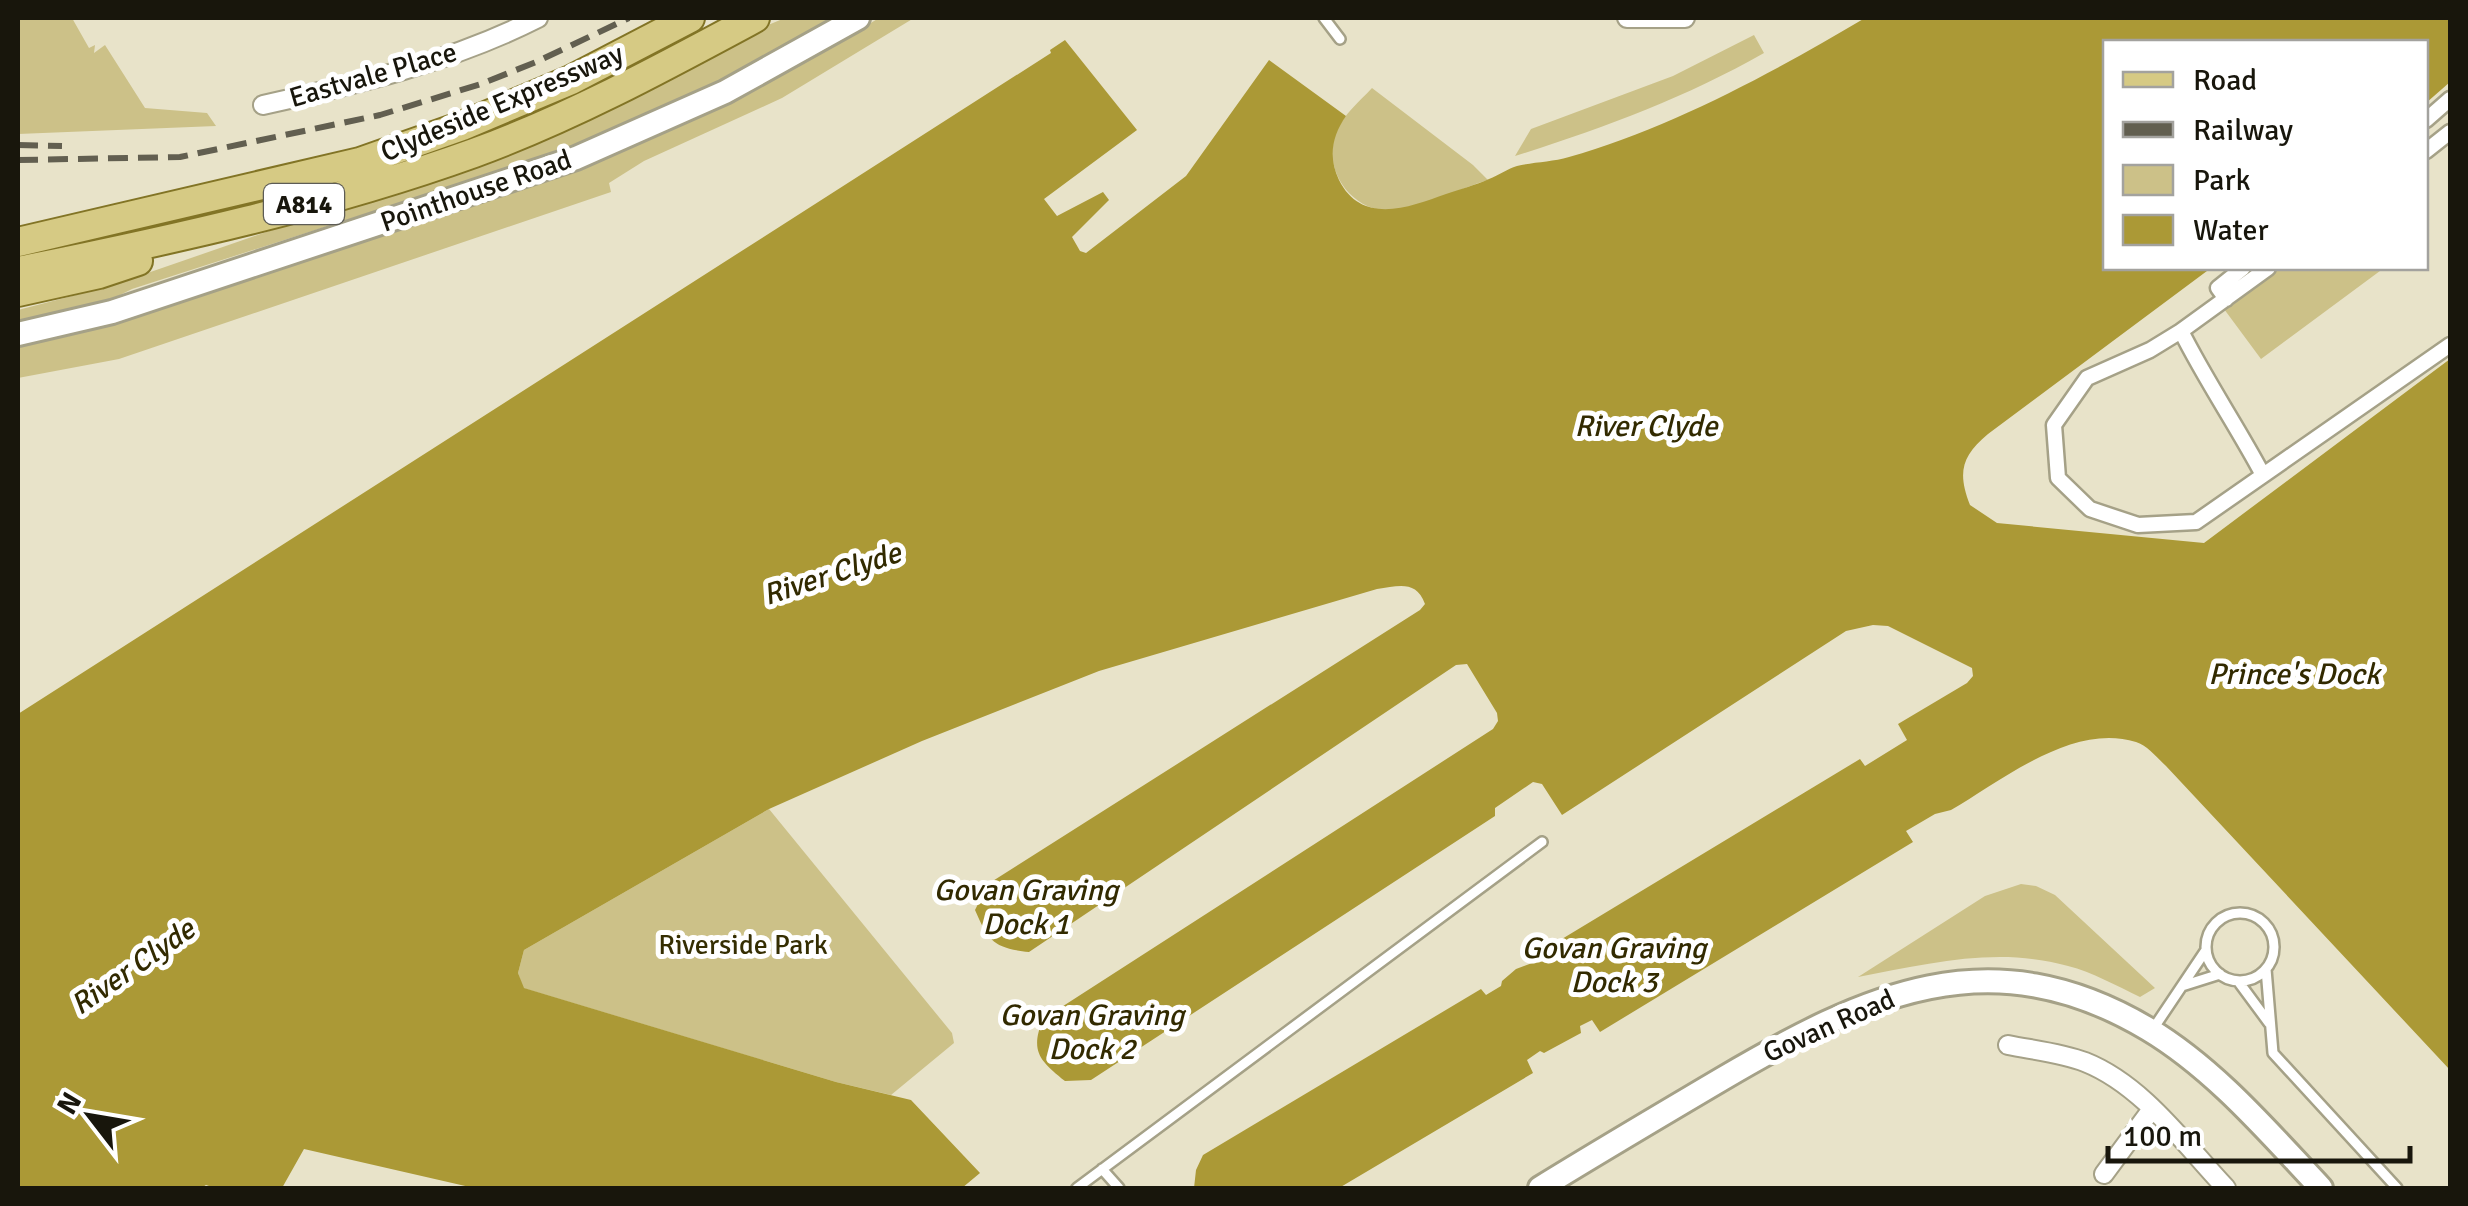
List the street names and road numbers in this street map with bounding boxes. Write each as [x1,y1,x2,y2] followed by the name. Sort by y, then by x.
[285,35,461,115] street label: Eastvale Place
[376,37,628,169] street label: Clydeside Expressway
[376,142,576,240] street label: Pointhouse Road
[264,184,344,224] road number: A814
[1758,982,1900,1070] street label: Govan Road

